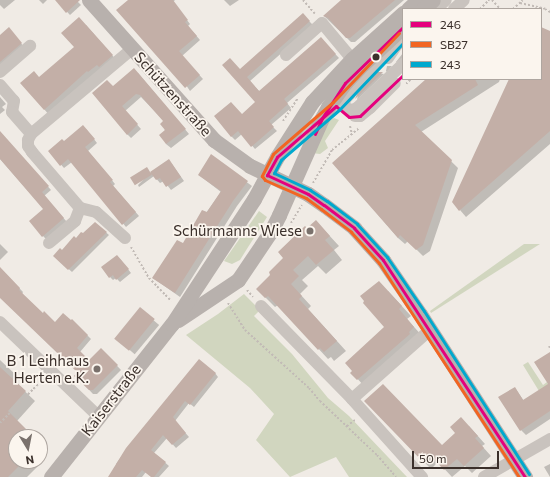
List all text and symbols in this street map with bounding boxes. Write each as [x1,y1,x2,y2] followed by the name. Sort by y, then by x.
[402,8,542,80] legend
[440,17,461,31] text: 246
[440,37,468,51] text: SB27
[131,48,215,140] street label: Schützenstraße
[371,52,381,62] unlabelled marker
[440,57,461,71] text: 243
[173,222,302,240] place label: Schürmanns Wiese
[305,226,315,236] marker: Schürmanns Wiese
[7,351,89,386] place label: B 1 Leihhaus Herten e.K.
[77,361,145,439] street label: Kaiserstraße
[92,364,102,374] marker: B 1 Leihhaus Herten e.K.
[8,429,48,469] north arrow
[414,443,501,469] scale bar
[419,451,447,465] text: 50 m
[25,453,35,467] text: N

